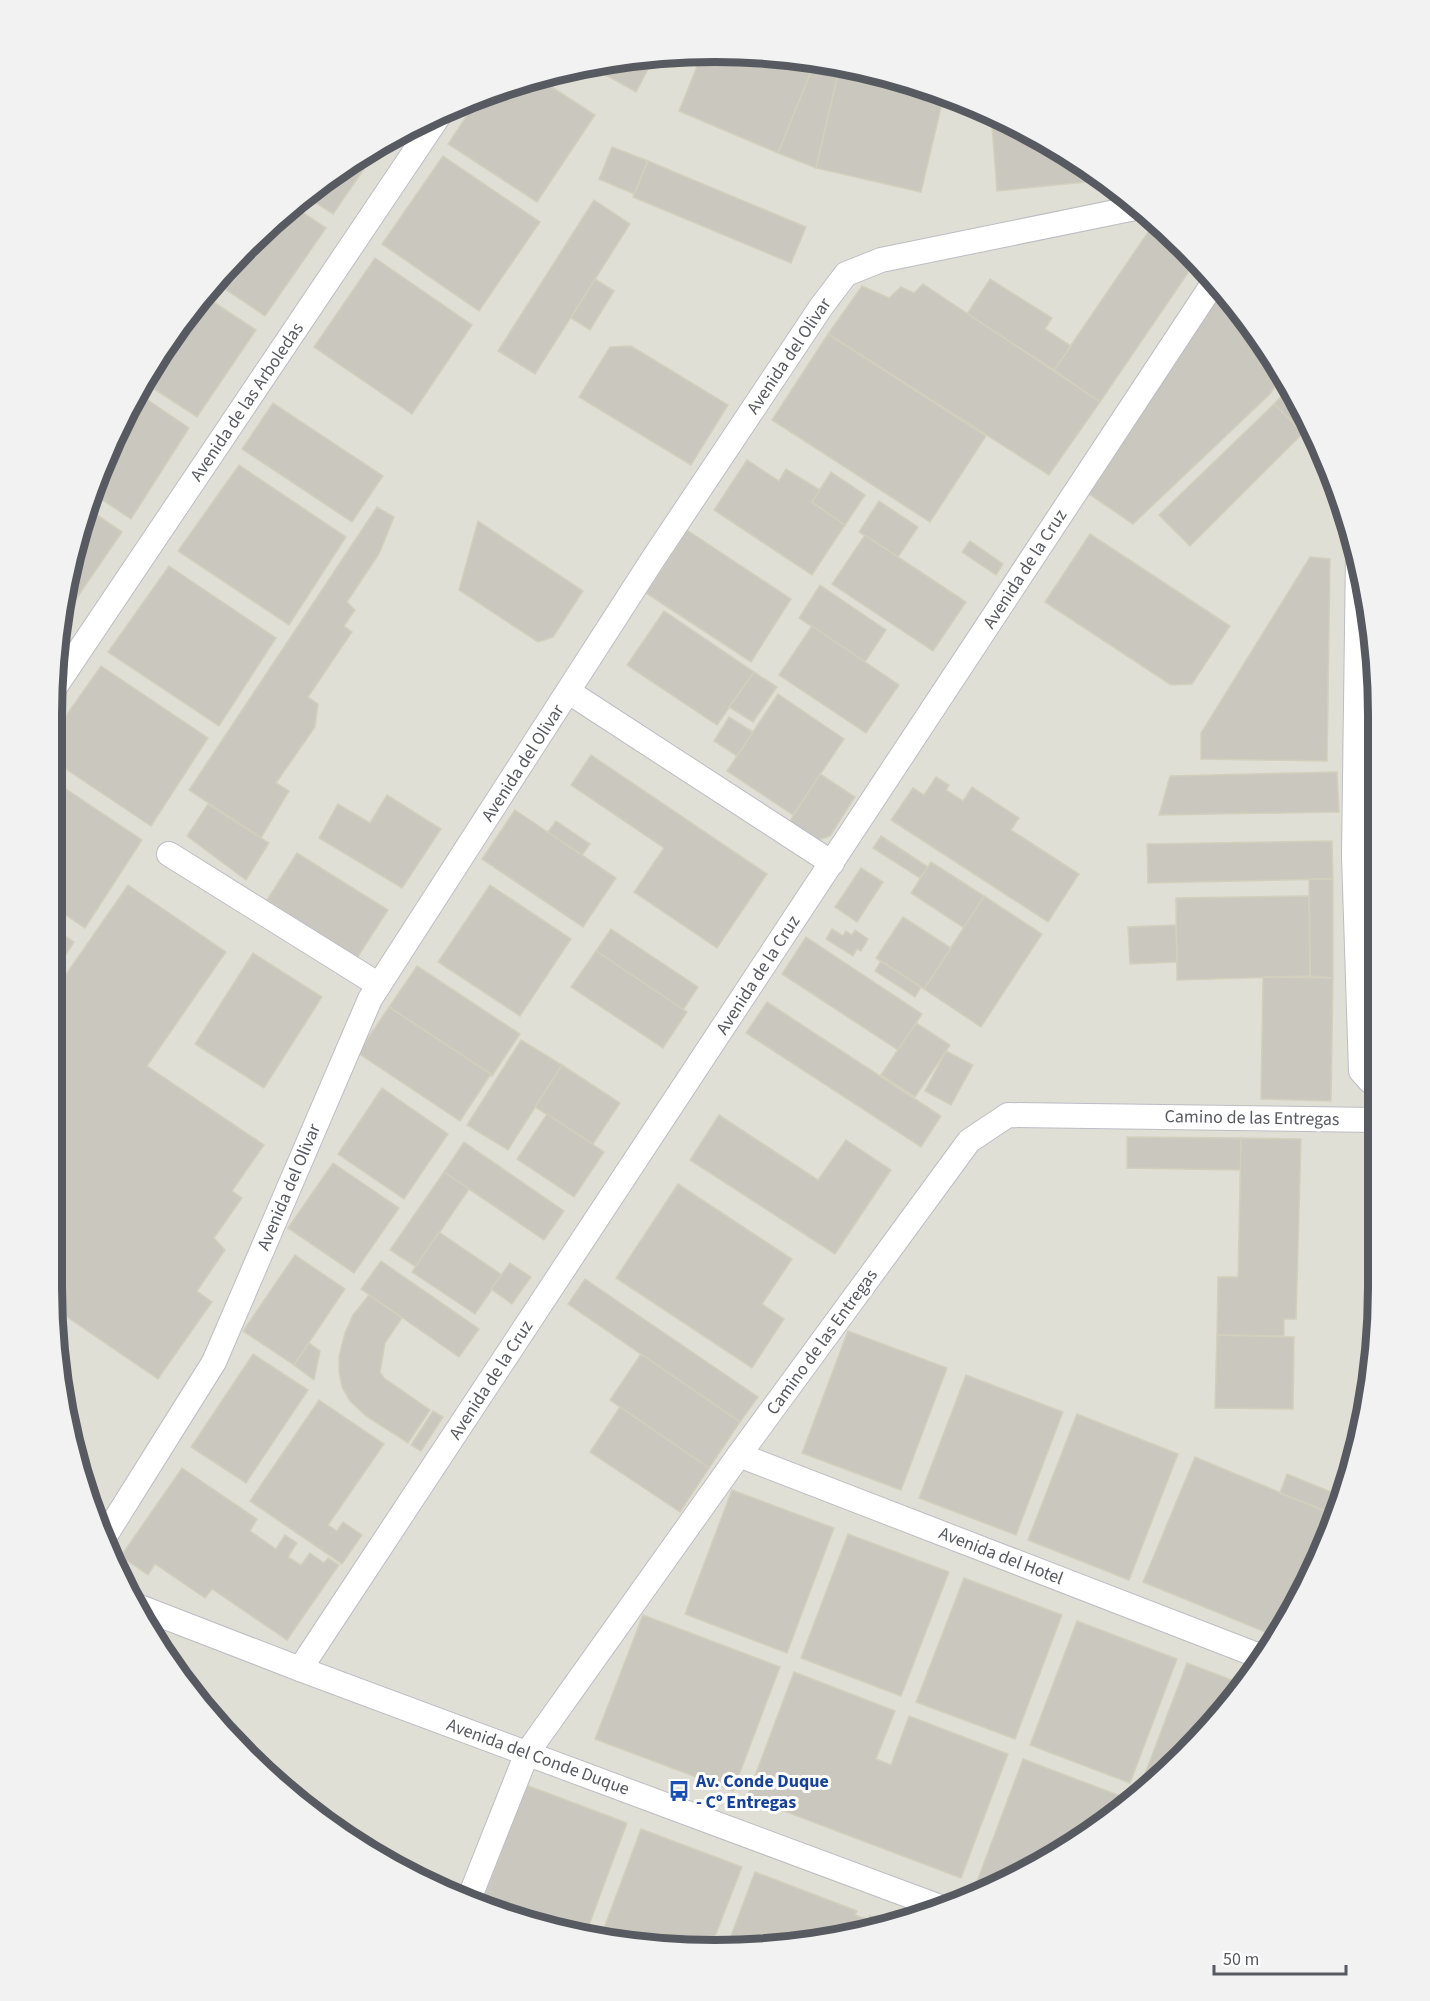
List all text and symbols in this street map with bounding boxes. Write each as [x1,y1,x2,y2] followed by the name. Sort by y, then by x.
[741,292,838,419] street label: Avenida del Olivar
[184,317,310,487] street label: Avenida de las Arboledas
[977,504,1073,634] street label: Avenida de la Cruz
[476,699,571,827] street label: Avenida del Olivar
[710,910,806,1040] street label: Avenida de la Cruz
[1164,1104,1340,1132] street label: Camino de las Entregas
[251,1119,327,1254] street label: Avenida del Olivar
[760,1264,884,1420] street label: Camino de las Entregas
[443,1315,539,1445] street label: Avenida de la Cruz
[935,1521,1067,1591] street label: Avenida del Hotel
[443,1712,633,1802] street label: Avenida del Conde Duque
[695,1769,829,1815] place label: Av. Conde Duque - Cº Entregas
[667,1779,691,1803] bus stop icon: Av. Conde Duque - Cº Entregas
[1214,1938,1346,1976] scale bar
[1223,1947,1259,1972] text: 50 m

